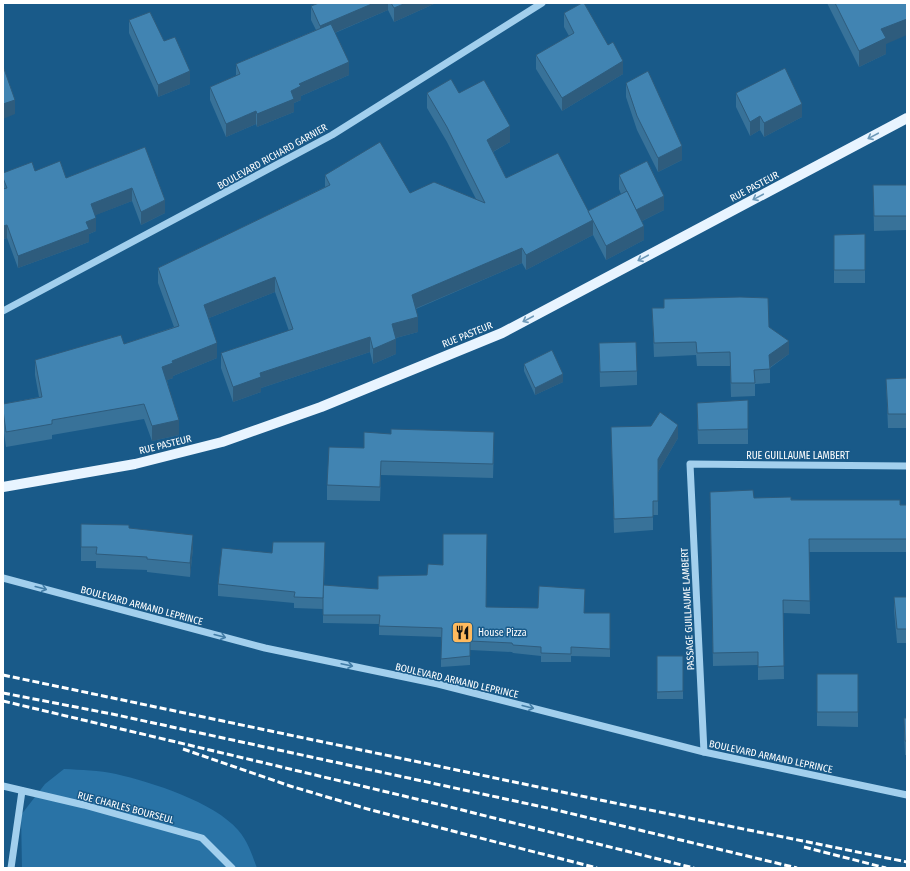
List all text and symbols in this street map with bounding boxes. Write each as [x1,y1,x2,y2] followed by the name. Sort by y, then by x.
[215,121,330,192] street label: BOULEVARD RICHARD GARNIER
[867,133,879,140] one-way arrow
[728,169,781,205] street label: RUE PASTEUR
[752,194,764,201] one-way arrow
[637,255,649,262] one-way arrow
[522,316,534,323] one-way arrow
[440,319,495,351] street label: RUE PASTEUR
[138,433,193,457] street label: RUE PASTEUR
[746,450,850,462] street label: RUE GUILLAUME LAMBERT
[679,547,697,671] street label: PASSAGE GUILLAUME LAMBERT
[79,584,205,628] street label: BOULEVARD ARMAND LEPRINCE
[34,585,47,592] one-way arrow
[449,619,475,645] restaurant icon: House Pizza
[478,627,527,639] place label: House Pizza
[214,633,227,640] one-way arrow
[394,661,520,701] street label: BOULEVARD ARMAND LEPRINCE
[340,662,353,670] one-way arrow
[521,704,534,712] one-way arrow
[708,738,834,776] street label: BOULEVARD ARMAND LEPRINCE
[76,789,176,827] street label: RUE CHARLES BOURSEUL

